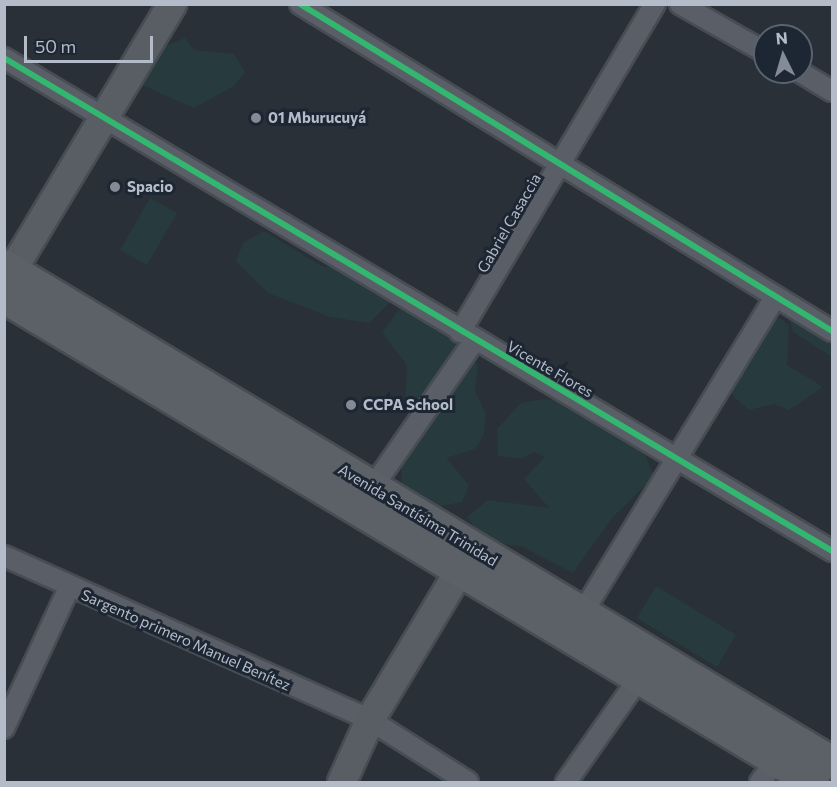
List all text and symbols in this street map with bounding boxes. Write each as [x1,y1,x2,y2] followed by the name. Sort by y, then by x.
[27,24,156,62] scale bar
[753,24,813,84] north arrow
[775,28,788,48] text: N
[35,35,76,57] text: 50 m
[268,109,366,127] place label: 01 Mburucuyá
[249,111,263,125] marker: 01 Mburucuyá
[473,170,545,276] street label: Gabriel Casaccia
[127,178,173,196] place label: Spacio
[108,180,122,194] marker: Spacio
[504,337,596,401] street label: Vicente Flores
[363,396,453,414] place label: CCPA School
[344,398,358,412] marker: CCPA School
[335,460,501,570] street label: Avenida Santísima Trinidad
[78,586,294,694] street label: Sargento primero Manuel Benítez

